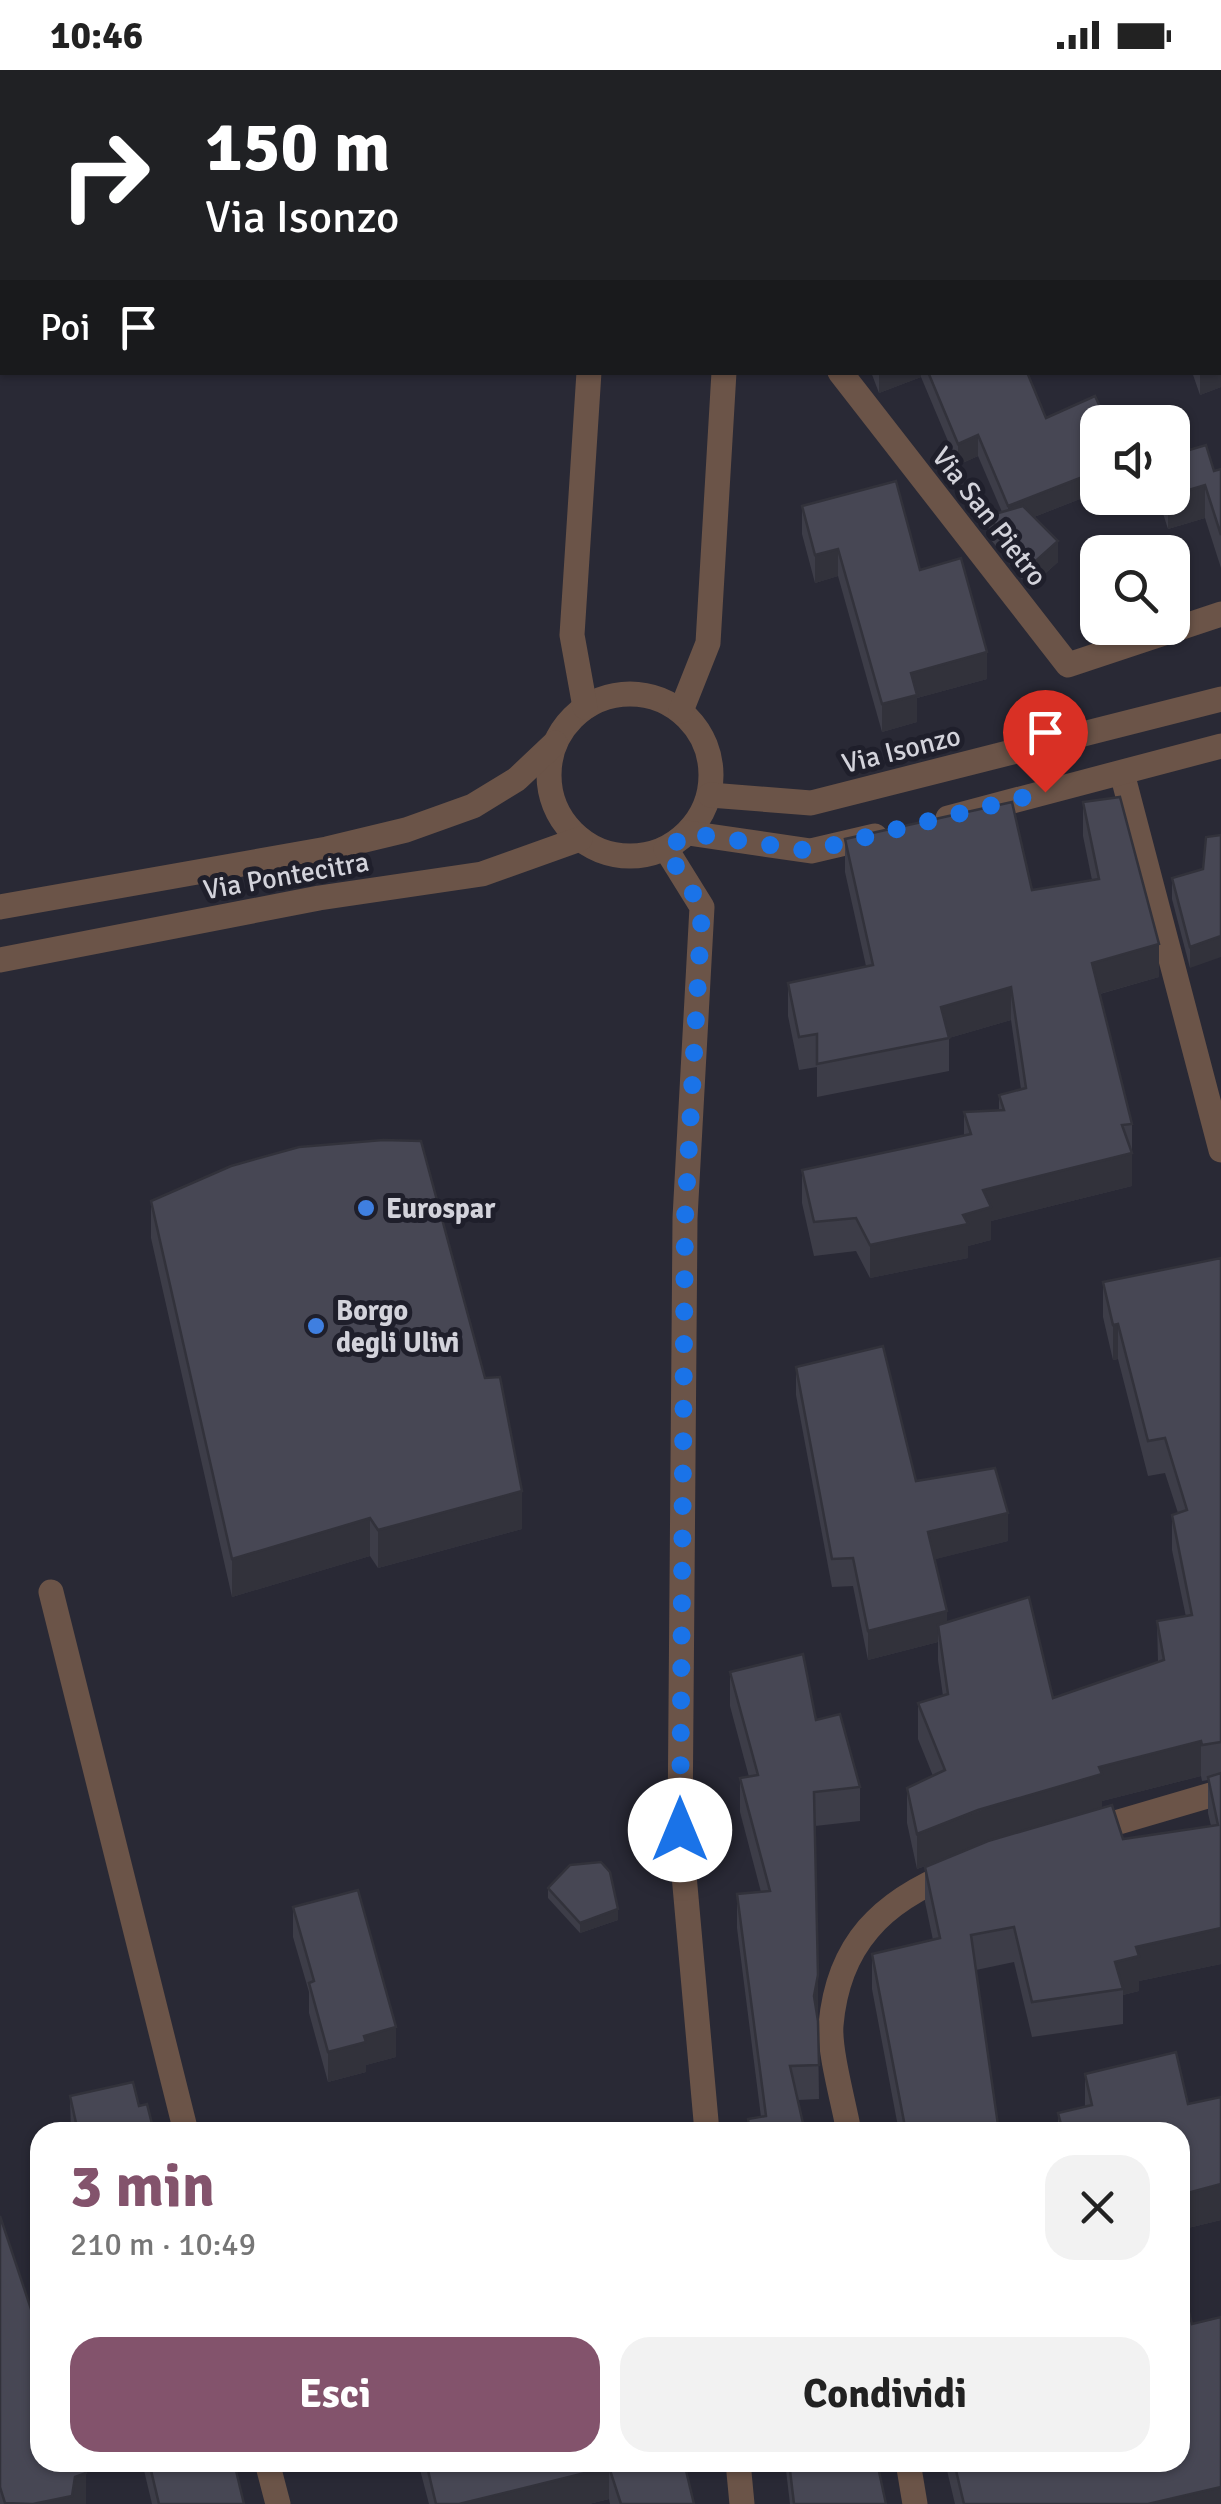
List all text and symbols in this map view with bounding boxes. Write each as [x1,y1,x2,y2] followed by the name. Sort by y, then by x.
[50,12,143,59] text: 10:46
[205,104,390,190] text: 150 m
[40,110,170,240] icon: right
[205,190,399,245] text: Via Isonzo
[111,300,166,355] icon: arrive
[40,304,91,351] text: Poi
[1080,405,1190,645] map controls
[1080,405,1190,515] button: sound
[924,440,1054,593] street label: Via San Pietro
[1080,535,1190,645] button: search
[1003,690,1088,793] pin
[1018,705,1073,760] icon: arrive
[838,719,964,781] street label: Via Isonzo
[201,845,372,907] street label: Via Pontecitra
[386,1192,496,1226] place label: Eurospar
[355,1197,377,1219] marker: Eurospar
[336,1294,460,1360] place label: Borgo degli Ulivi
[305,1315,327,1337] marker: Borgo degli Ulivi
[628,1778,732,1882] position arrow
[70,2150,215,2224] text: 3 min
[1045,2155,1150,2260] button: close
[70,2225,256,2264] text: 210 m · 10:49
[70,2337,600,2452] button: Esci
[620,2337,1150,2452] button: Condividi

